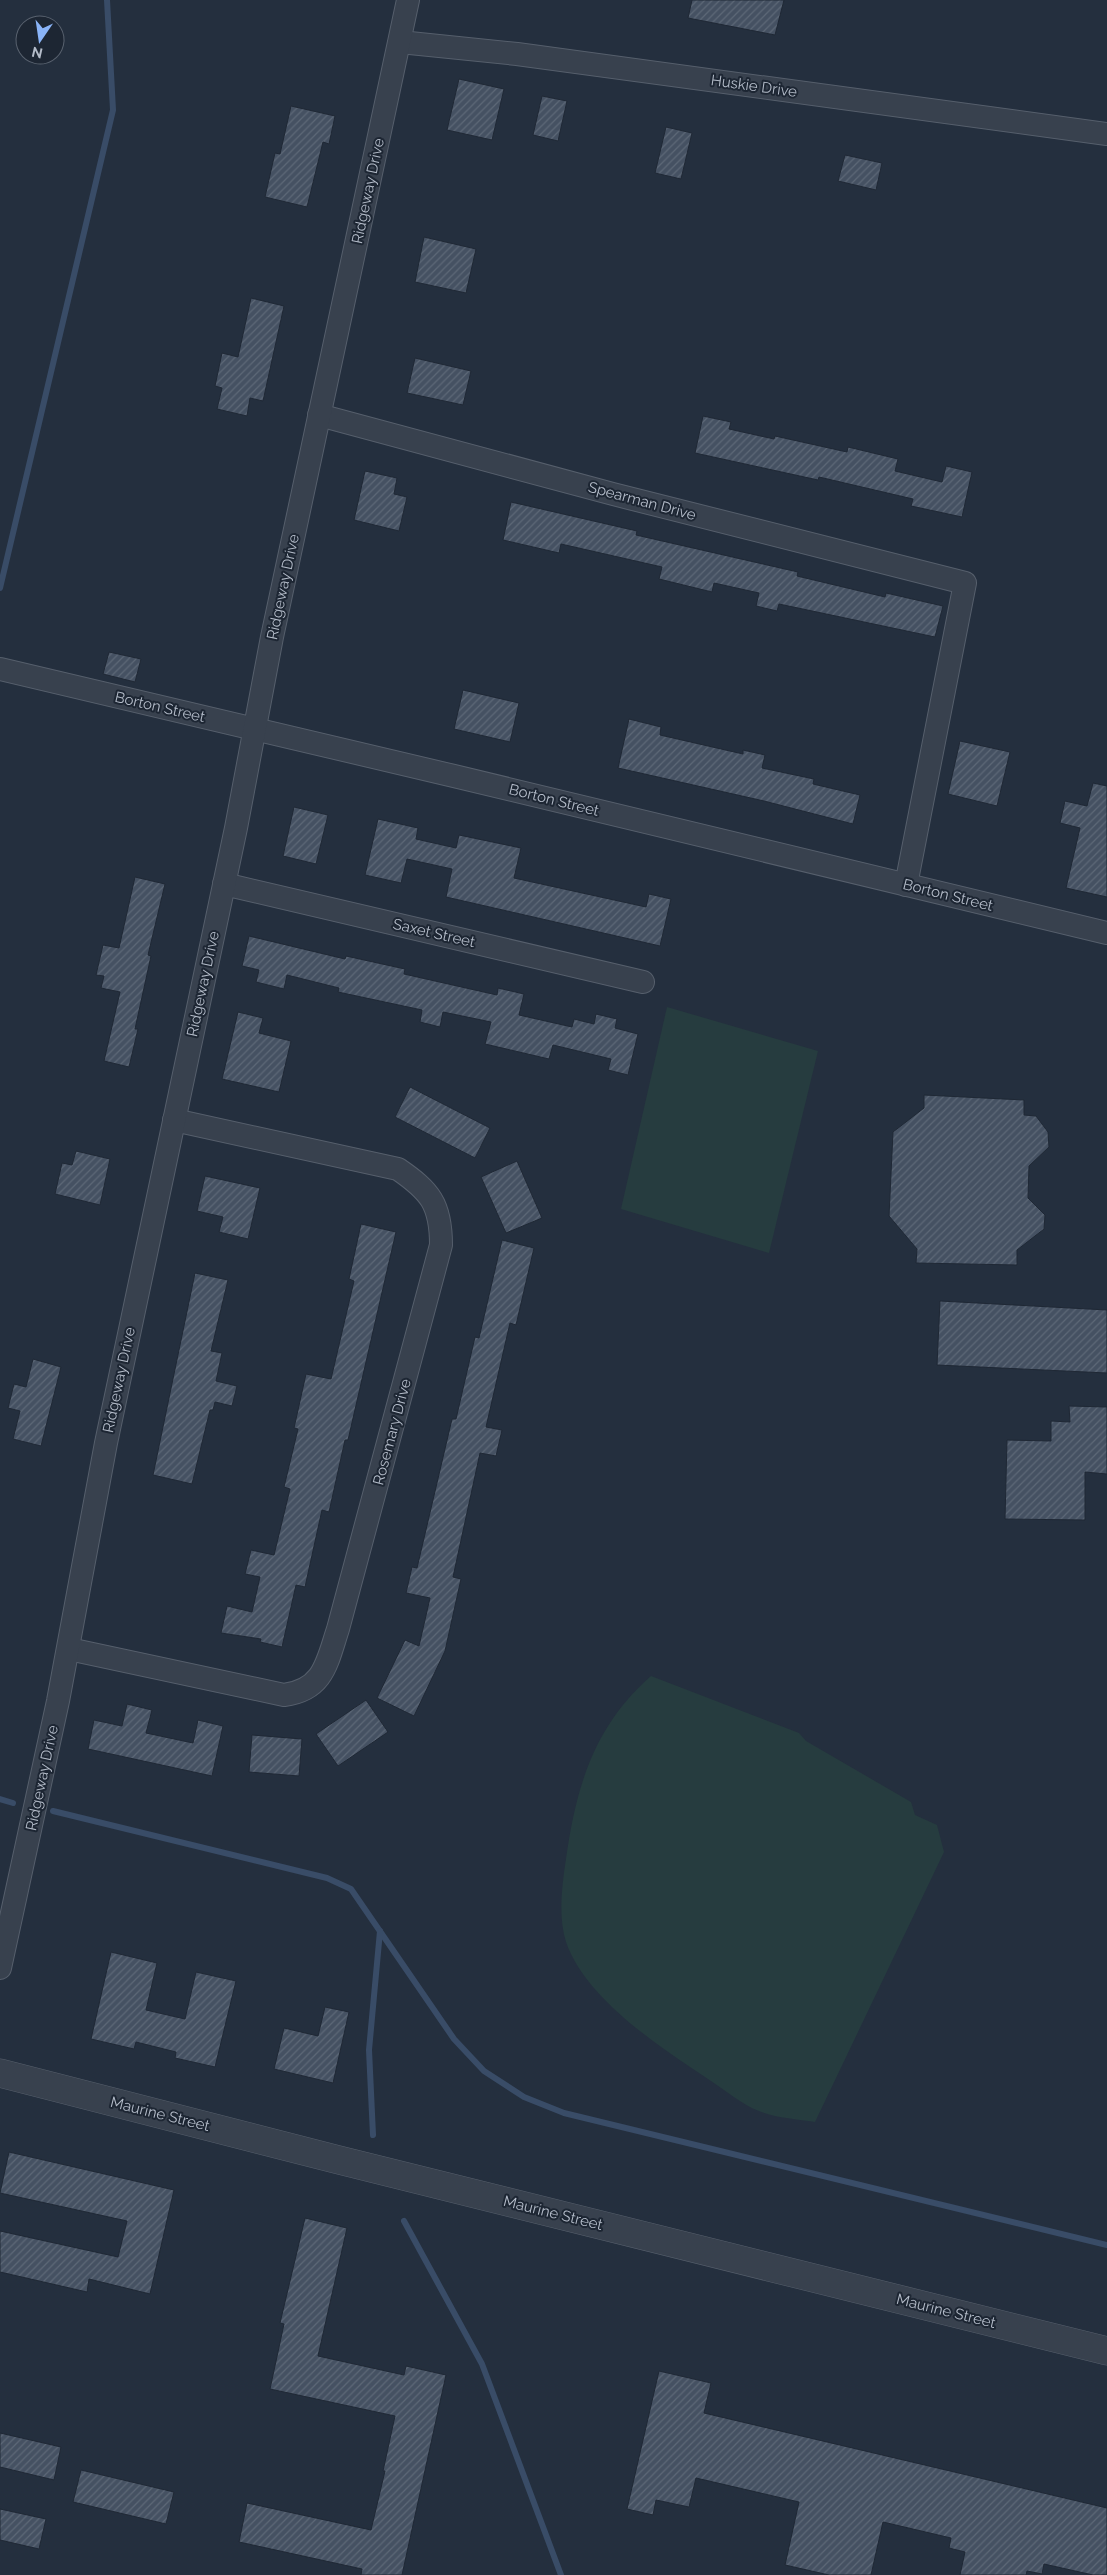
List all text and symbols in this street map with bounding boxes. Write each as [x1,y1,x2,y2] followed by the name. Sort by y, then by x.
[15,15,65,65] north arrow
[30,44,44,62] text: N
[710,71,798,101] street label: Huskie Drive
[348,136,388,245] street label: Ridgeway Drive
[586,478,698,524] street label: Spearman Drive
[263,532,303,641] street label: Ridgeway Drive
[113,688,207,726] street label: Borton Street
[507,780,601,820] street label: Borton Street
[901,875,995,915] street label: Borton Street
[391,915,477,951] street label: Saxet Street
[183,929,223,1038] street label: Ridgeway Drive
[99,1325,139,1434] street label: Ridgeway Drive
[369,1377,415,1487] street label: Rosemary Drive
[22,1723,62,1832] street label: Ridgeway Drive
[108,2093,212,2135] street label: Maurine Street
[501,2192,605,2234] street label: Maurine Street
[894,2290,998,2332] street label: Maurine Street

